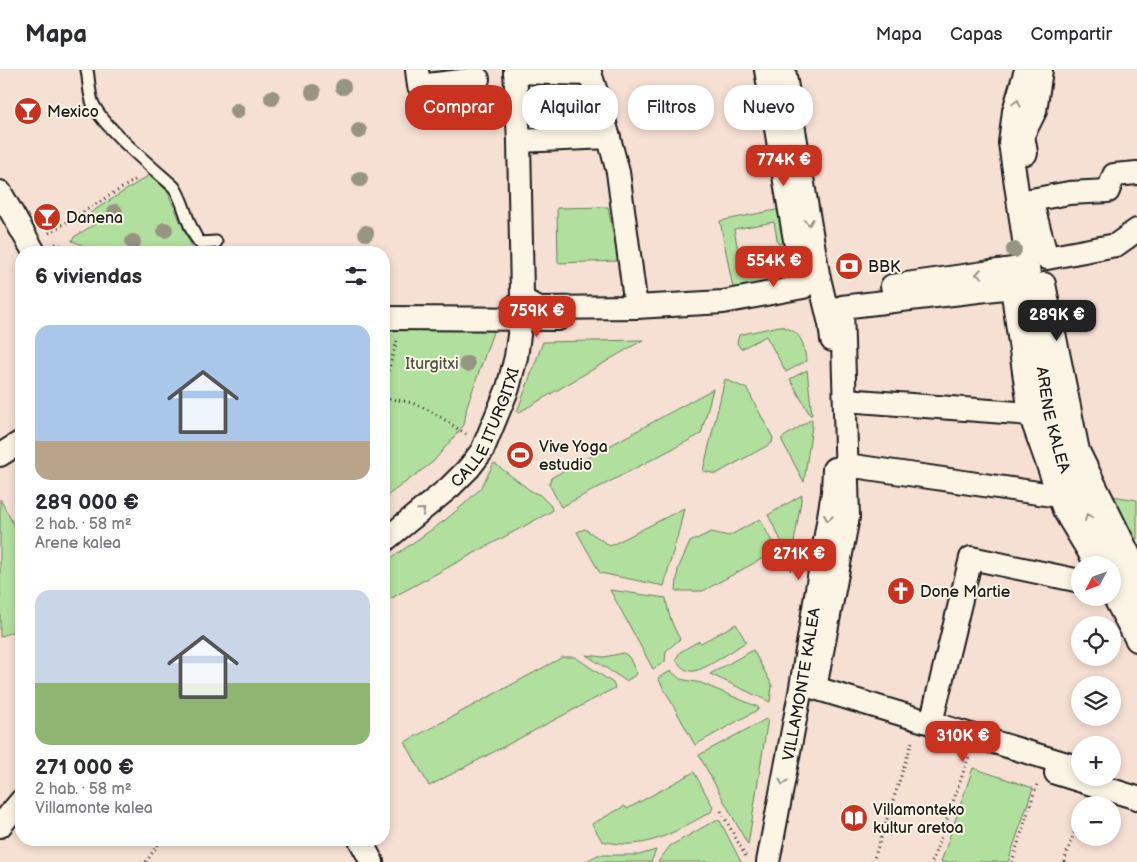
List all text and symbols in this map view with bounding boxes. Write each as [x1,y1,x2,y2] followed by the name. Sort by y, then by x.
[25,20,87,49] text: Mapa
[876,24,922,45] text: Mapa
[950,24,1003,45] text: Capas
[1031,24,1112,45] text: Compartir
[405,85,512,130] chip: Comprar
[522,85,618,130] chip: Alquilar
[628,85,714,130] chip: Filtros
[724,85,813,130] chip: Nuevo
[13,96,43,126] bar icon: Mexico
[1011,99,1021,107] one-way arrow
[47,103,99,122] place label: Mexico
[743,144,825,187] pin: 774K €
[757,151,811,170] text: 774K €
[32,202,62,232] bar icon: Danena
[66,209,123,228] place label: Danena
[804,217,814,226] one-way arrow
[733,246,815,288] pin: 554K €
[834,251,864,281] bank icon: BBK
[746,252,802,271] text: 554K €
[868,258,901,277] place label: BBK
[342,262,370,290] icon: filters
[35,264,142,289] text: 6 viviendas
[974,268,982,279] one-way arrow
[496,296,578,338] pin: 759K €
[1016,300,1098,342] pin: 289K €
[510,302,564,321] text: 759K €
[1029,306,1085,325] text: 289K €
[405,355,459,374] park label: Iturgitxi
[158,357,248,447] icon: home
[1032,365,1074,477] street label: ARENE KALEA
[447,366,524,492] street label: CALLE ITURGITXI
[539,438,608,475] place label: Vive Yoga estudio
[505,440,535,470] sports icon: Vive Yoga estudio
[35,490,139,515] text: 289 000 €
[417,508,426,517] one-way arrow
[1083,513,1094,522] one-way arrow
[824,514,834,523] one-way arrow
[35,515,132,534] text: 2 hab. · 58 m²
[35,534,121,553] text: Arene kalea
[758,538,840,581] pin: 271K €
[773,545,825,564] text: 271K €
[1071,556,1121,606] north arrow
[1071,556,1121,846] map controls
[886,576,916,606] church icon: Done Martie
[920,583,1011,602] place label: Done Martie
[779,606,825,762] street label: VILLAMONTE KALEA
[1071,616,1121,666] button: locate
[158,622,248,712] icon: home
[1071,676,1121,726] button: layers
[922,720,1004,763] pin: 310K €
[936,727,990,746] text: 310K €
[1071,736,1121,786] button: +
[35,755,134,780] text: 271 000 €
[779,778,789,787] one-way arrow
[35,780,132,799] text: 2 hab. · 58 m²
[1071,796,1121,846] button: −
[35,799,153,818] text: Villamonte kalea
[873,801,965,838] place label: Villamonteko kultur aretoa
[839,803,869,833] library icon: Villamonteko kultur aretoa

